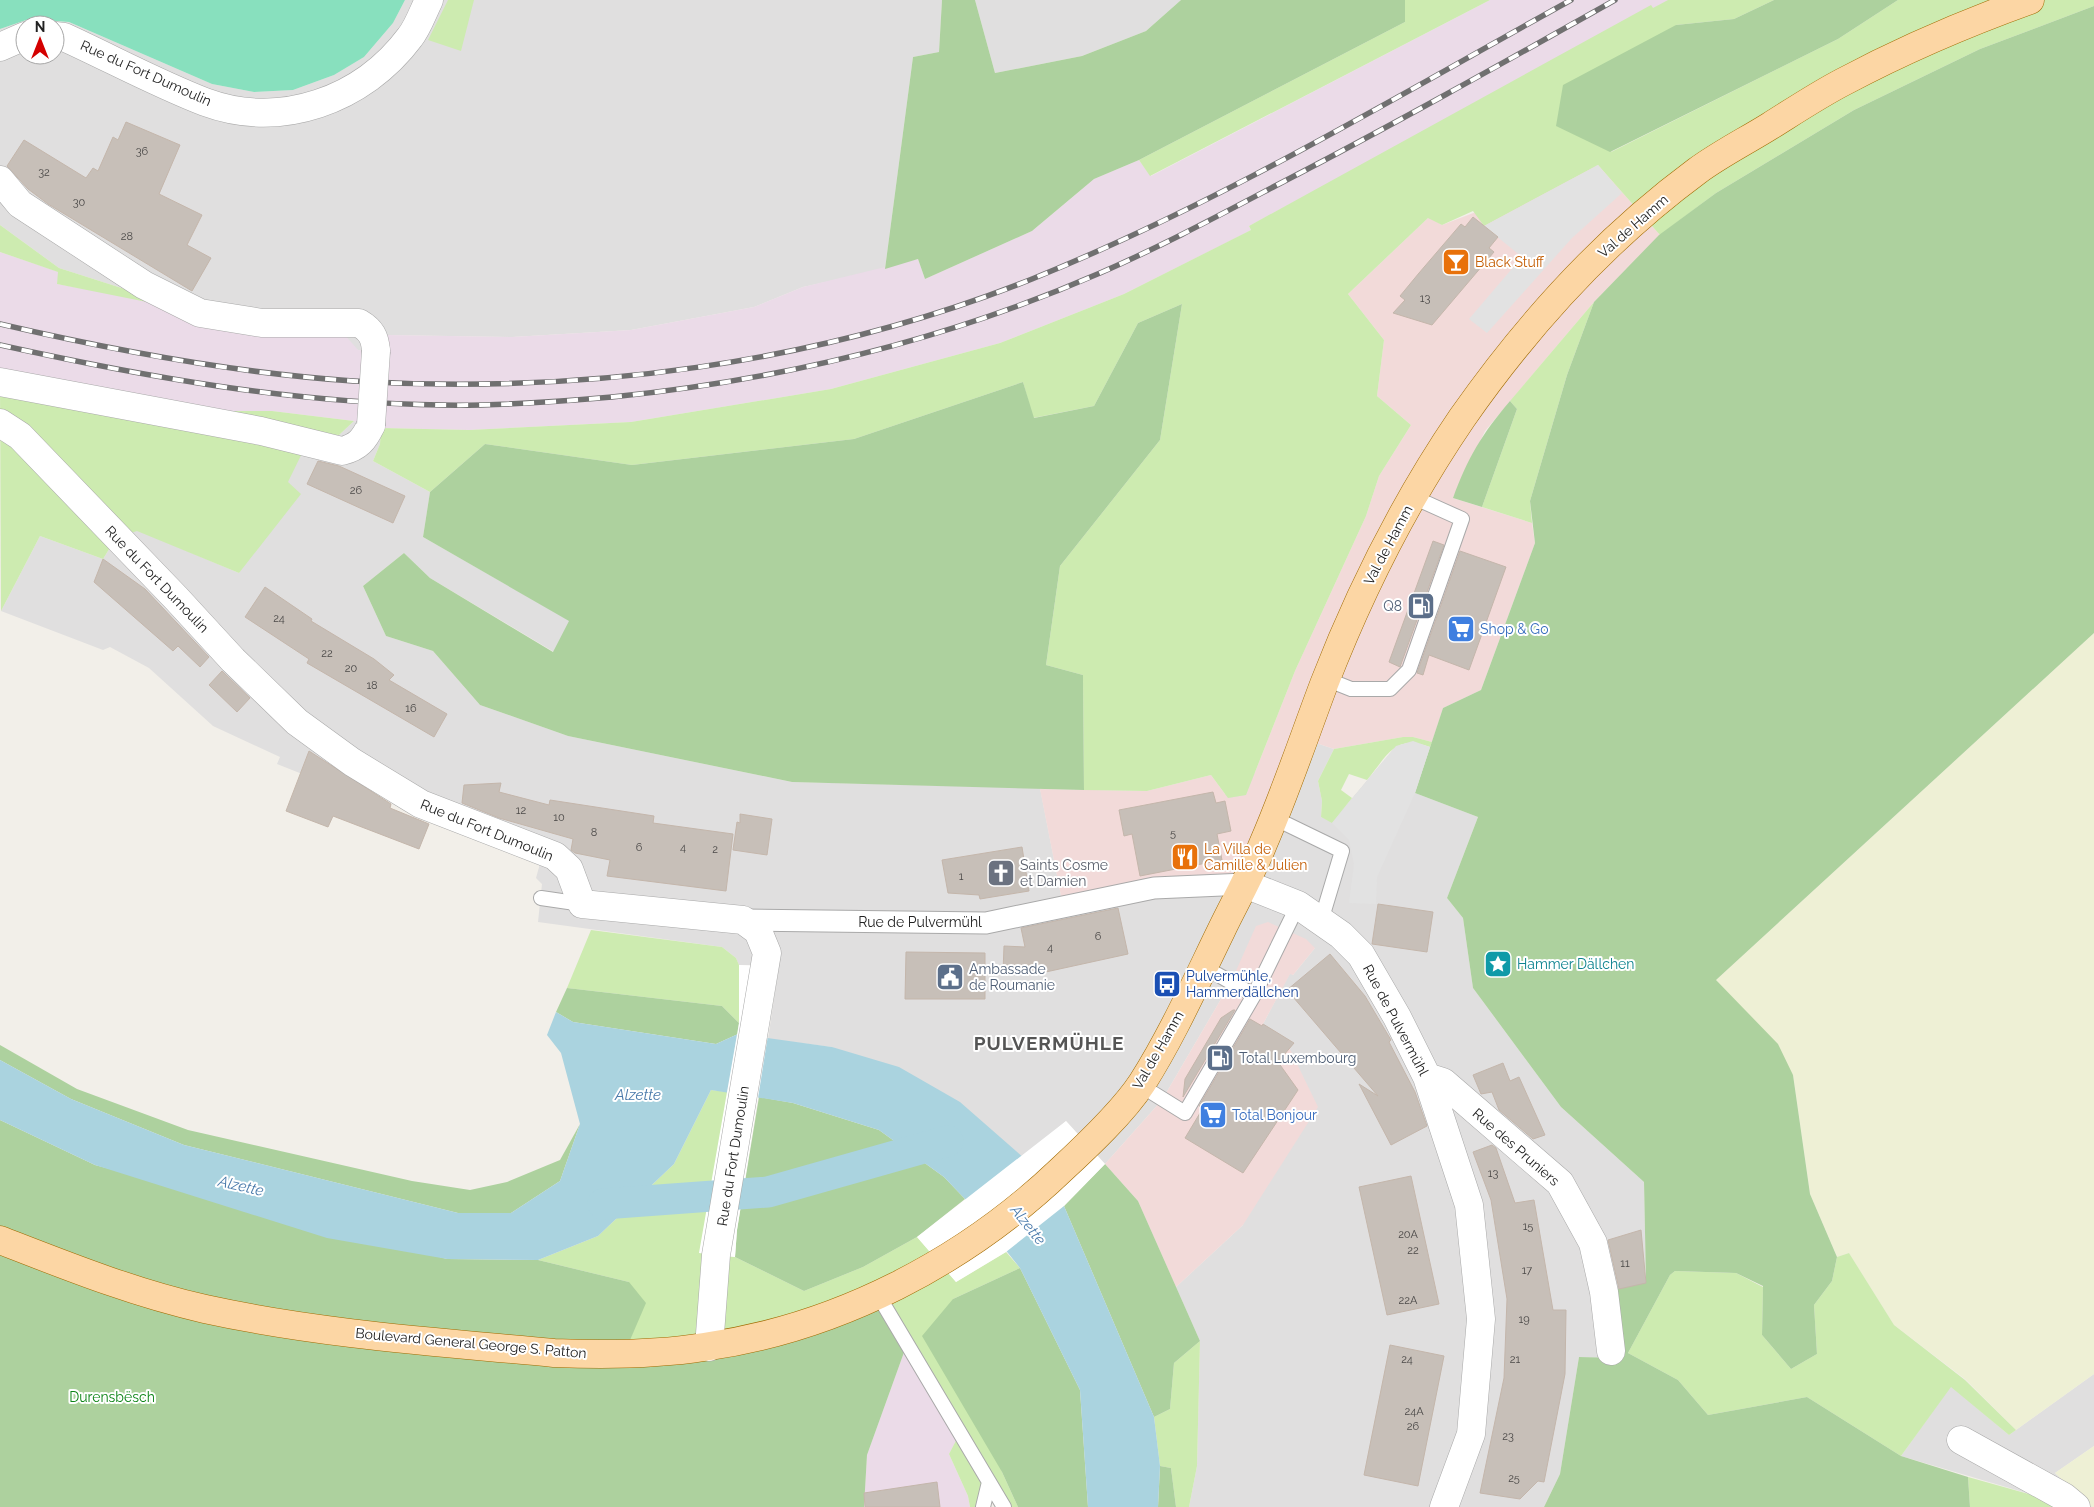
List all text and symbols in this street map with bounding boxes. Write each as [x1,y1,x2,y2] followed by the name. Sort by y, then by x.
[15,15,65,65] north arrow
[35,19,45,35] text: N
[78,37,214,109] street label: Rue du Fort Dumoulin
[136,145,149,158] house number: 36
[38,166,50,179] house number: 32
[1595,191,1671,261] street label: Val de Hamm
[73,196,86,209] house number: 30
[121,230,133,243] house number: 28
[1441,247,1471,277] bar icon: Black Stuff
[1475,254,1545,270] place label: Black Stuff
[1420,292,1430,305] house number: 13
[350,484,363,497] house number: 26
[1360,503,1416,587] street label: Val de Hamm
[102,522,212,636] street label: Rue du Fort Dumoulin
[1406,591,1436,621] fuel station icon: Q8
[1383,598,1402,614] place label: Q8
[273,612,285,625] house number: 24
[1446,614,1476,644] supermarket icon: Shop & Go
[1480,621,1548,637] place label: Shop & Go
[321,647,333,660] house number: 22
[345,662,357,675] house number: 20
[366,679,378,692] house number: 18
[405,702,417,715] house number: 16
[418,796,556,864] street label: Rue du Fort Dumoulin
[516,804,526,817] house number: 12
[553,811,565,824] house number: 10
[591,826,597,839] house number: 8
[1170,827,1176,840] house number: 5
[636,841,643,854] house number: 6
[680,841,686,854] house number: 4
[1204,841,1307,873] place label: La Villa de Camille & Julien
[1170,842,1200,872] restaurant icon: La Villa de Camille & Julien
[712,843,718,856] house number: 2
[1020,857,1108,889] place label: Saints Cosme et Damien
[986,858,1016,888] church icon: Saints Cosme et Damien
[959,870,964,883] house number: 1
[858,914,982,930] street label: Rue de Pulvermühl
[1095,930,1102,943] house number: 6
[1047,941,1053,954] house number: 4
[1483,949,1513,979] place icon: Hammer Dällchen
[1517,956,1634,972] place label: Hammer Dällchen
[969,961,1055,993] place label: Ambassade de Roumanie
[935,962,965,992] public building icon: Ambassade de Roumanie
[1360,962,1432,1079] street label: Rue de Pulvermühl
[1186,968,1299,1000] place label: Pulvermühle, Hammerdällchen
[1152,969,1182,999] bus stop icon: Pulvermühle, Hammerdällchen
[1129,1008,1187,1092] street label: Val de Hamm
[974,1032,1124,1054] district label: PULVERMÜHLE
[1205,1043,1235,1073] fuel station icon: Total Luxembourg
[1239,1050,1356,1066] place label: Total Luxembourg
[714,1085,752,1227] street label: Rue du Fort Dumoulin
[614,1086,661,1104] water label: Alzette
[1198,1100,1228,1130] supermarket icon: Total Bonjour
[1469,1105,1563,1189] street label: Rue des Pruniers
[1232,1107,1317,1123] place label: Total Bonjour
[1488,1167,1498,1180] house number: 13
[216,1172,265,1200] water label: Alzette
[1006,1201,1049,1249] water label: Alzette
[1523,1220,1533,1233] house number: 15
[1398,1228,1418,1241] house number: 20A
[1407,1244,1419,1257] house number: 22
[1620,1257,1630,1270] house number: 11
[1522,1264,1532,1277] house number: 17
[1399,1294,1418,1307] house number: 22A
[1518,1313,1530,1326] house number: 19
[355,1325,587,1361] street label: Boulevard General George S. Patton
[1401,1353,1413,1366] house number: 24
[1510,1353,1521,1366] house number: 21
[69,1389,155,1405] park label: Durensbësch
[1404,1405,1424,1418] house number: 24A
[1407,1420,1420,1433] house number: 26
[1502,1430,1514,1443] house number: 23
[1508,1472,1520,1485] house number: 25

